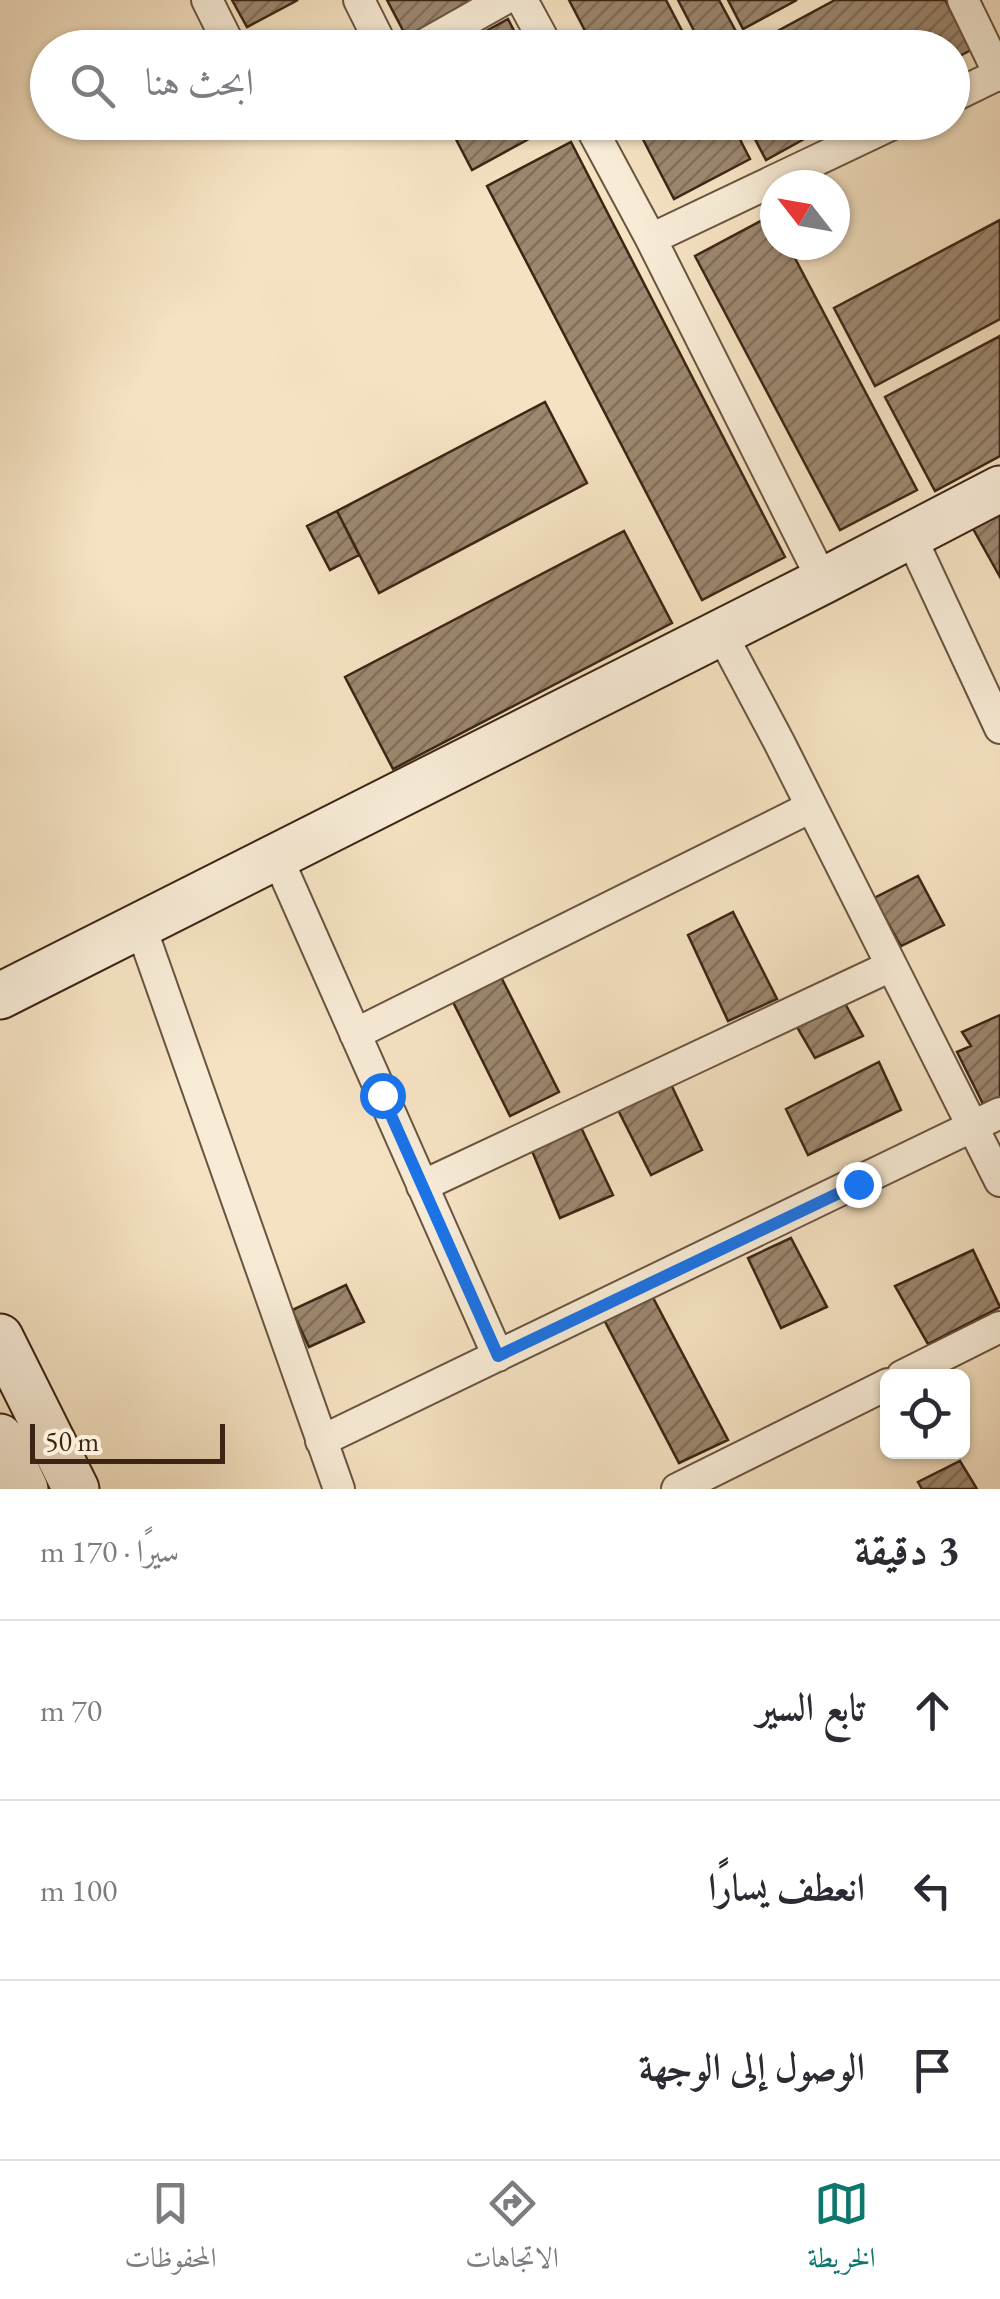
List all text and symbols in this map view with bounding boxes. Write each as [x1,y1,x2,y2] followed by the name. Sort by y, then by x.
[30,30,970,140] search box
[145,57,254,106] text: ابحث هنا
[65,58,120,113] icon: search
[760,170,850,260] north arrow
[360,1073,406,1119] route start
[836,1162,882,1208] route end
[880,1369,970,1459] map controls
[880,1369,970,1459] button: locate
[30,1419,225,1464] scale bar
[45,1423,99,1459] text: 50 m
[854,1522,960,1577] text: 3 دقيقة
[40,1530,179,1572] text: سيرًا · 170 m
[757,1682,865,1731] text: تابع السير
[905,1683,960,1738] icon: ahead
[40,1689,102,1731] text: 70 m
[708,1862,865,1911] text: انعطف يسارًا
[905,1863,960,1918] icon: left
[40,1869,117,1911] text: 100 m
[639,2042,865,2091] text: الوصول إلى الوجهة
[905,2043,960,2098] icon: arrive
[124,2176,217,2285] tab: المحفوظات
[465,2176,559,2285] tab: الاتجاهات
[808,2176,876,2285] tab: الخريطة

